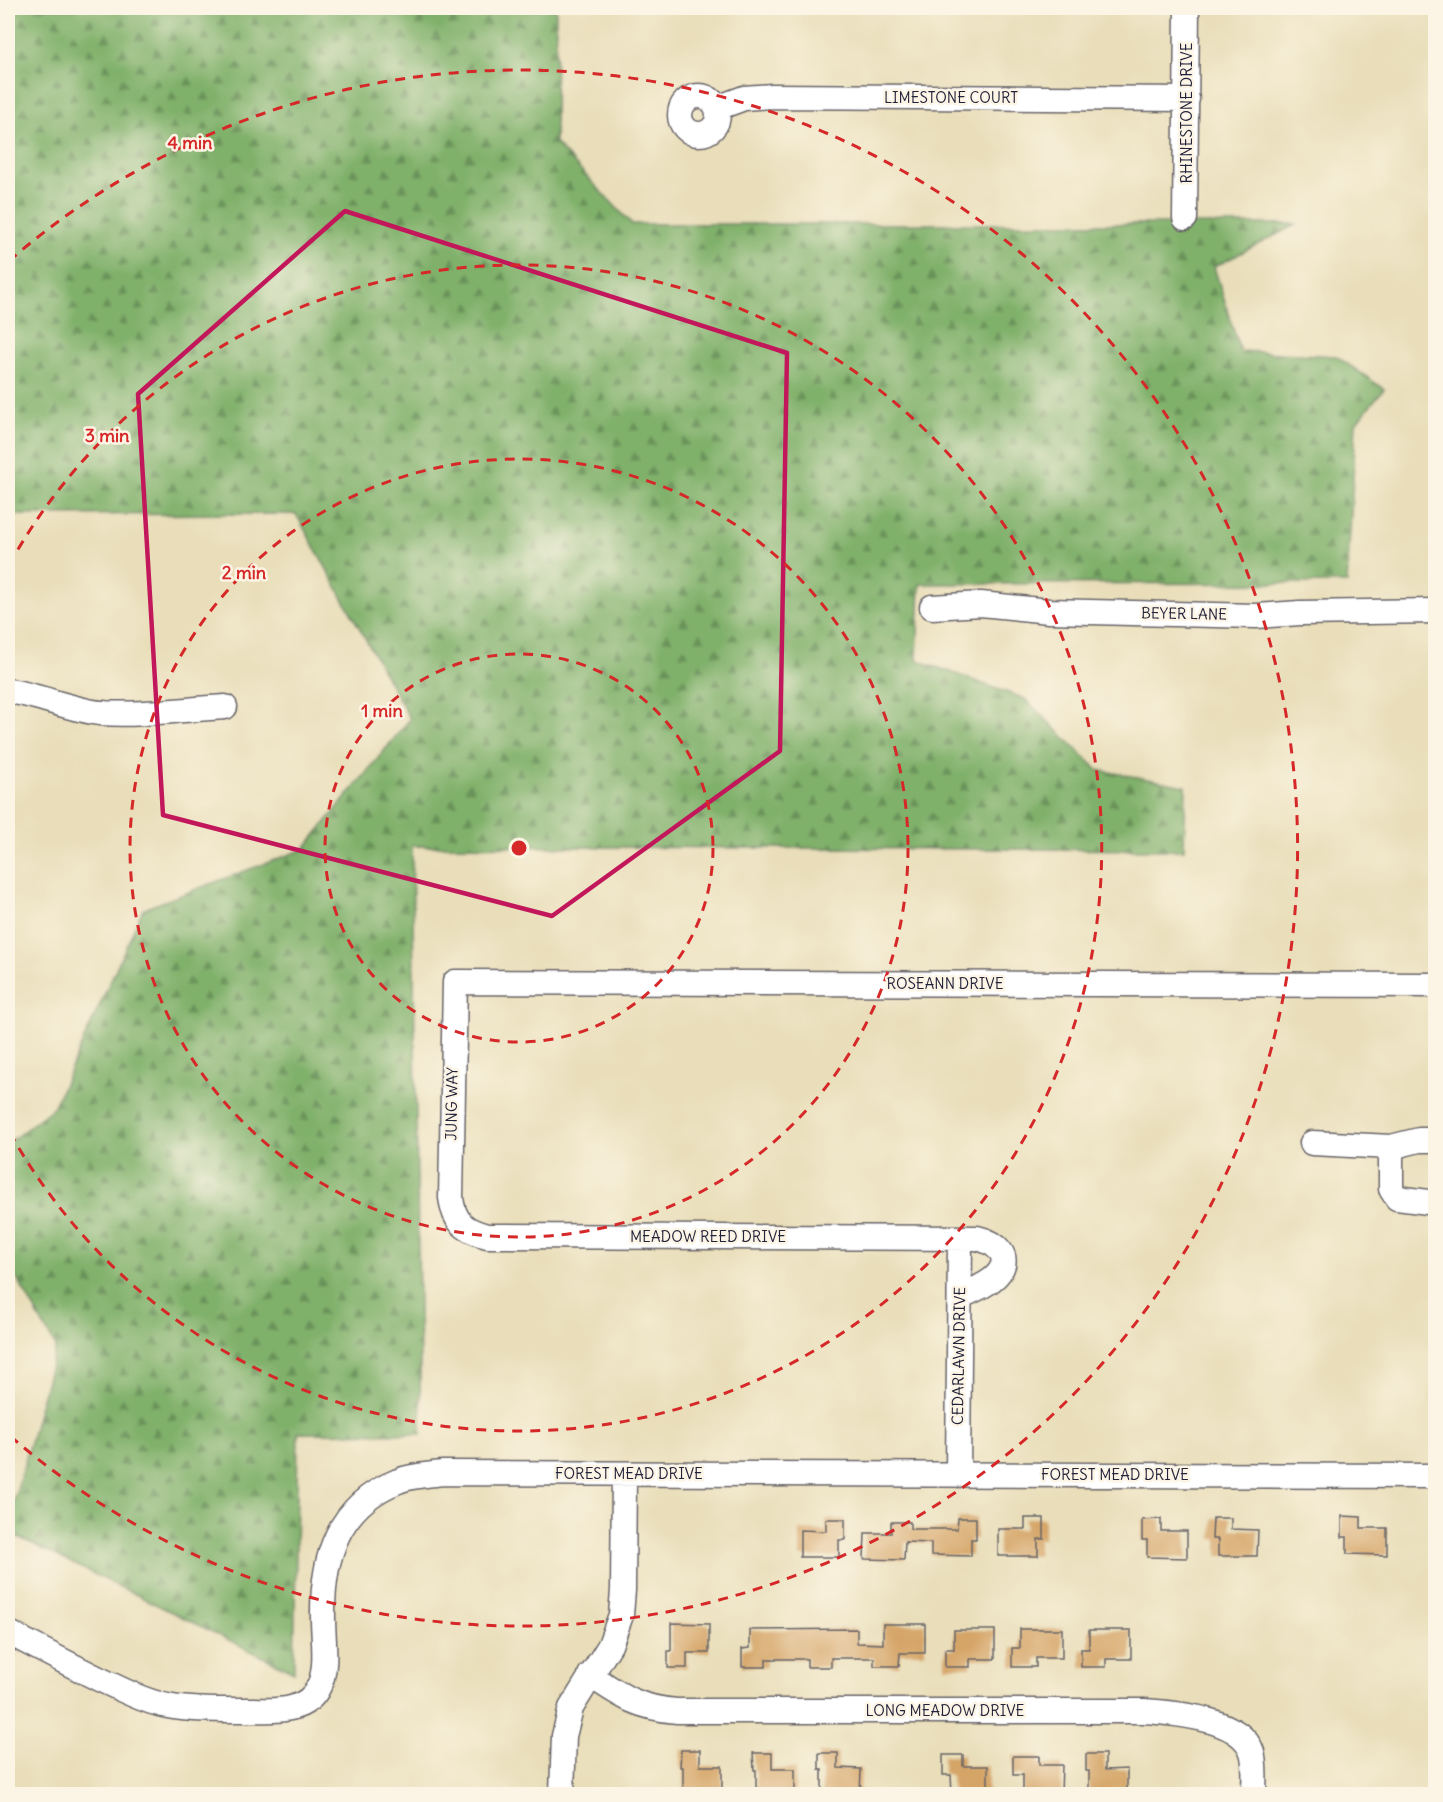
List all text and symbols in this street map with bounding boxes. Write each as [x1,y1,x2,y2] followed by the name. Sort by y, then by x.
[1177,42,1196,183] street label: RHINESTONE DRIVE
[884,88,1018,107] street label: LIMESTONE COURT
[168,131,213,154] text: 4 min
[85,424,130,447] text: 3 min
[222,561,267,584] text: 2 min
[1141,603,1227,624] street label: BEYER LANE
[361,699,403,722] text: 1 min
[509,838,529,858] centre of rings
[886,974,1004,993] street label: ROSEANN DRIVE
[441,1066,462,1141] street label: JUNG WAY
[630,1227,786,1246] street label: MEADOW REED DRIVE
[948,1287,969,1425] street label: CEDARLAWN DRIVE
[555,1464,703,1483] street label: FOREST MEAD DRIVE
[1041,1465,1189,1484] street label: FOREST MEAD DRIVE
[866,1701,1025,1720] street label: LONG MEADOW DRIVE

